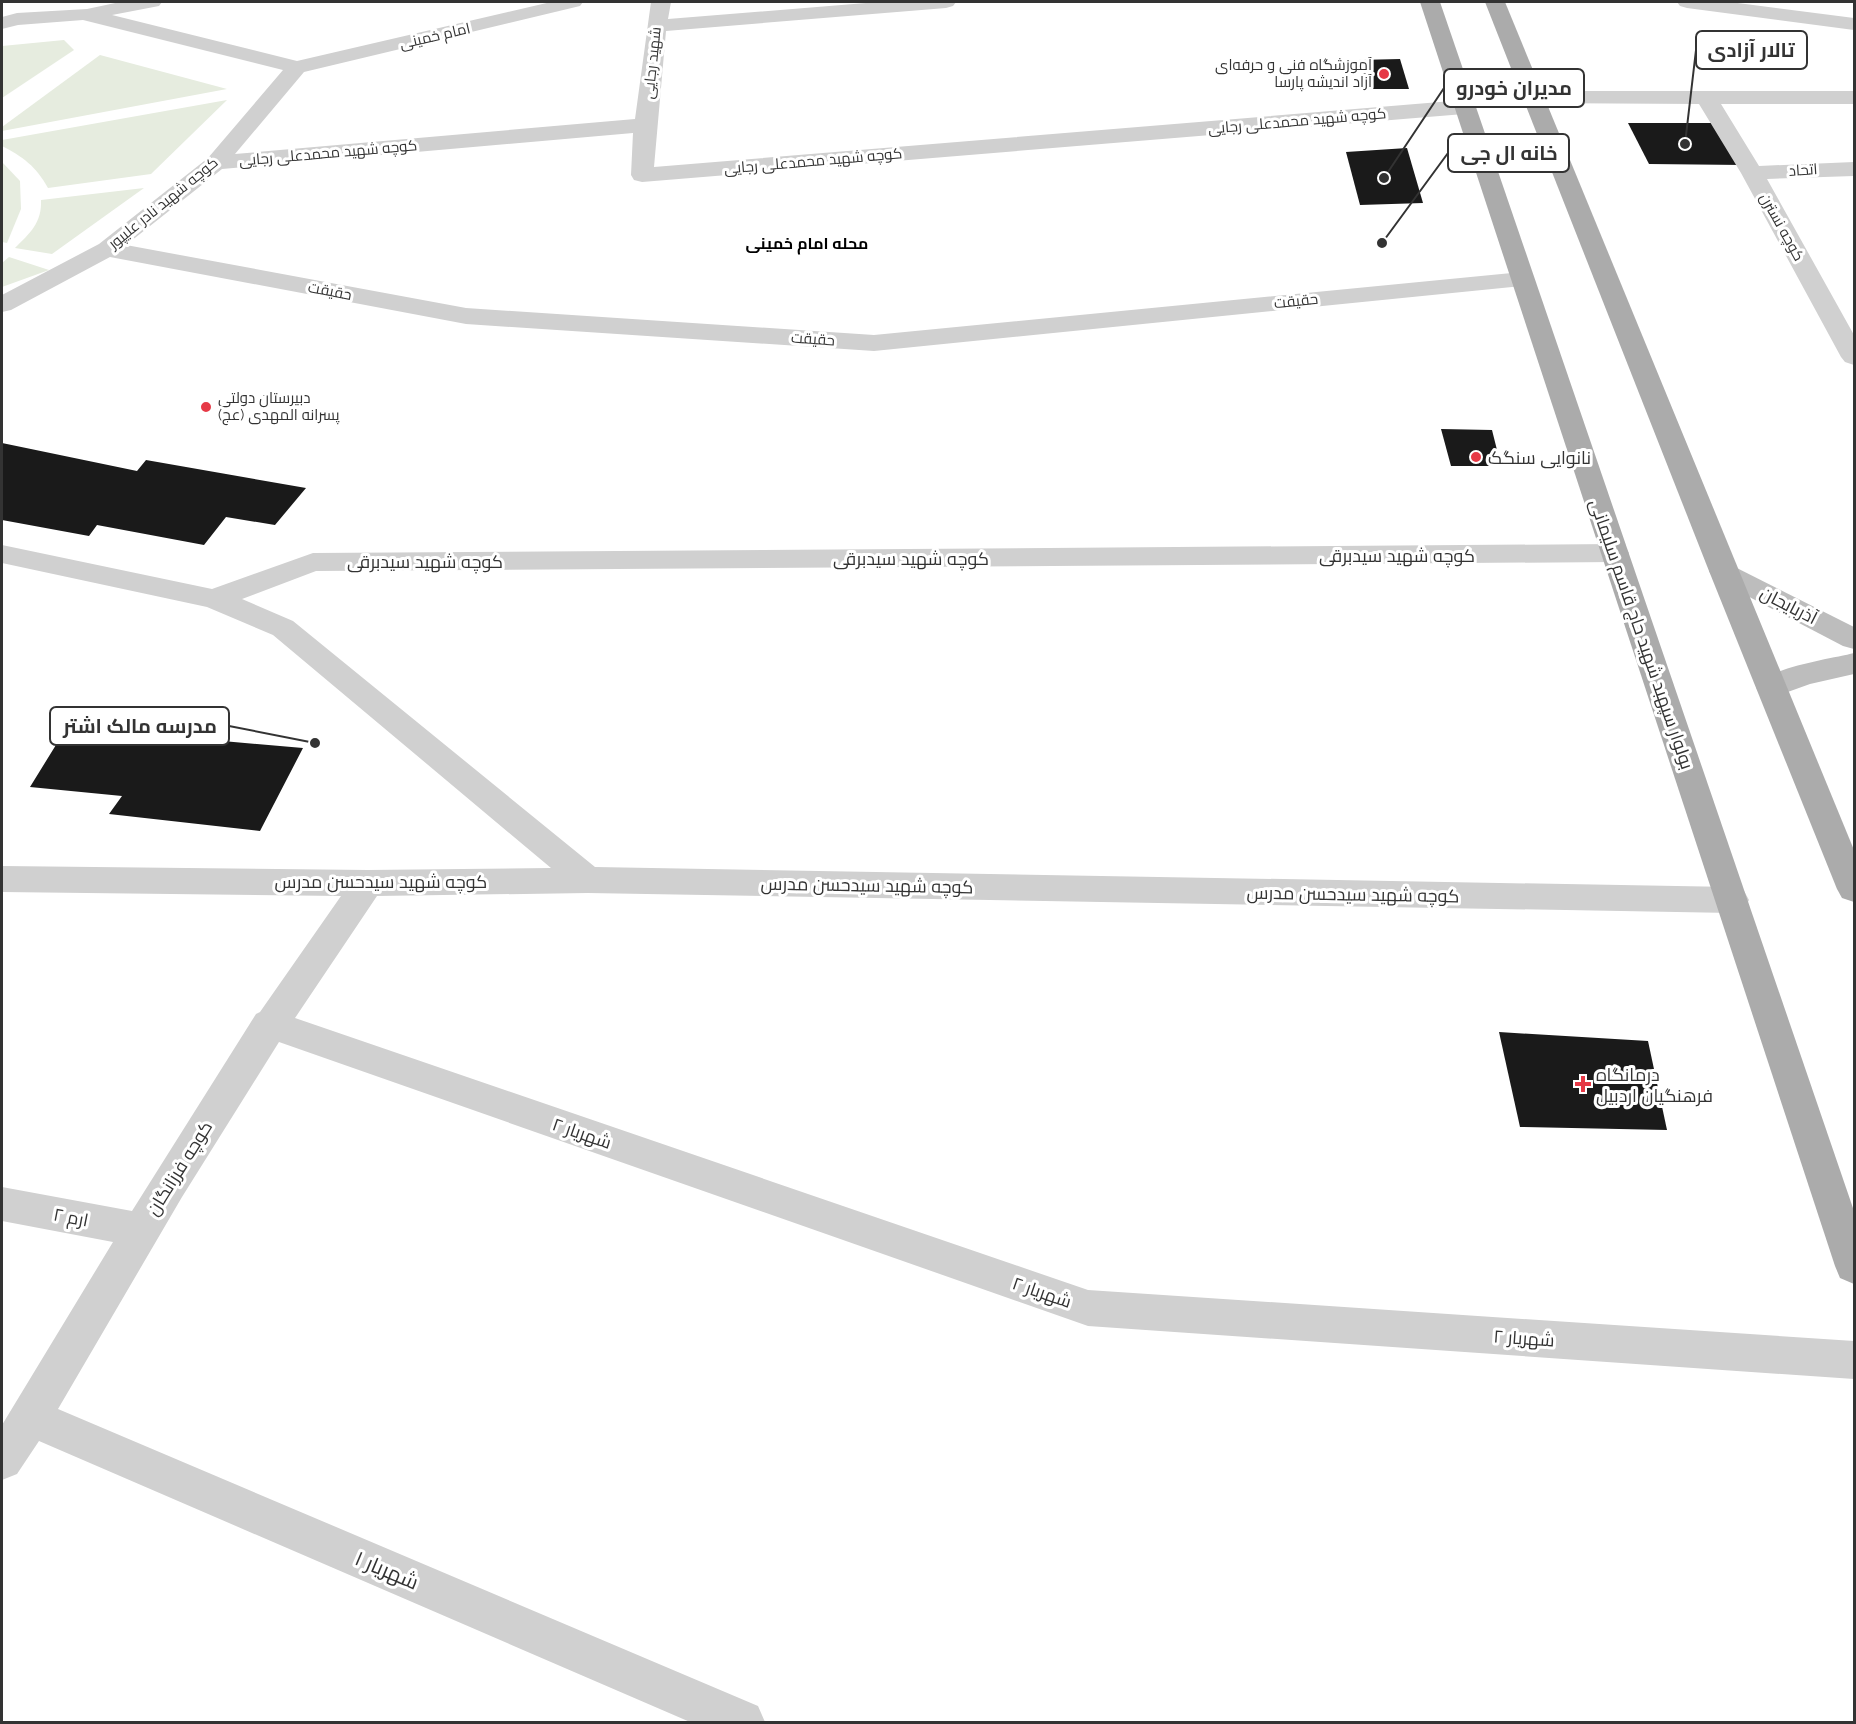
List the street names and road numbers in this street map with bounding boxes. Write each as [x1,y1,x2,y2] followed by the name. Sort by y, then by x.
[398,19,472,54] street label: امام خمینی
[639,26,666,100] street label: شهید رجایی
[1207,104,1387,139] street label: کوچه شهید محمدعلی رجایی
[238,136,418,171] street label: کوچه شهید محمدعلی رجایی
[723,144,903,179] street label: کوچه شهید محمدعلی رجایی
[104,153,222,254] street label: کوچه شهید نادر علیپور
[1788,160,1818,180] street label: اتحاد
[1755,190,1808,265] street label: کوچه نسترن
[307,278,353,304] street label: حقیقت
[1273,290,1319,312] street label: حقیقت
[790,328,836,350] street label: حقیقت
[1584,496,1698,773] street label: بولوار سپهبد شهید حاج قاسم سلیمانی
[1319,545,1475,568] street label: کوچه شهید سیدبرقی
[833,548,989,571] street label: کوچه شهید سیدبرقی
[347,551,503,574] street label: کوچه شهید سیدبرقی
[1756,582,1821,629] street label: آذربایجان
[275,871,487,894] street label: کوچه شهید سیدحسن مدرس
[760,873,974,899] street label: کوچه شهید سیدحسن مدرس
[1246,882,1460,908] street label: کوچه شهید سیدحسن مدرس
[549,1113,614,1154] street label: شهریار ۲
[142,1117,218,1220] street label: کوچه فرزانگان
[51,1203,90,1233] street label: ارم ۲
[1009,1272,1074,1313] street label: شهریار ۲
[1493,1325,1555,1352] street label: شهریار ۲
[351,1545,423,1595] street label: شهریار ۱

